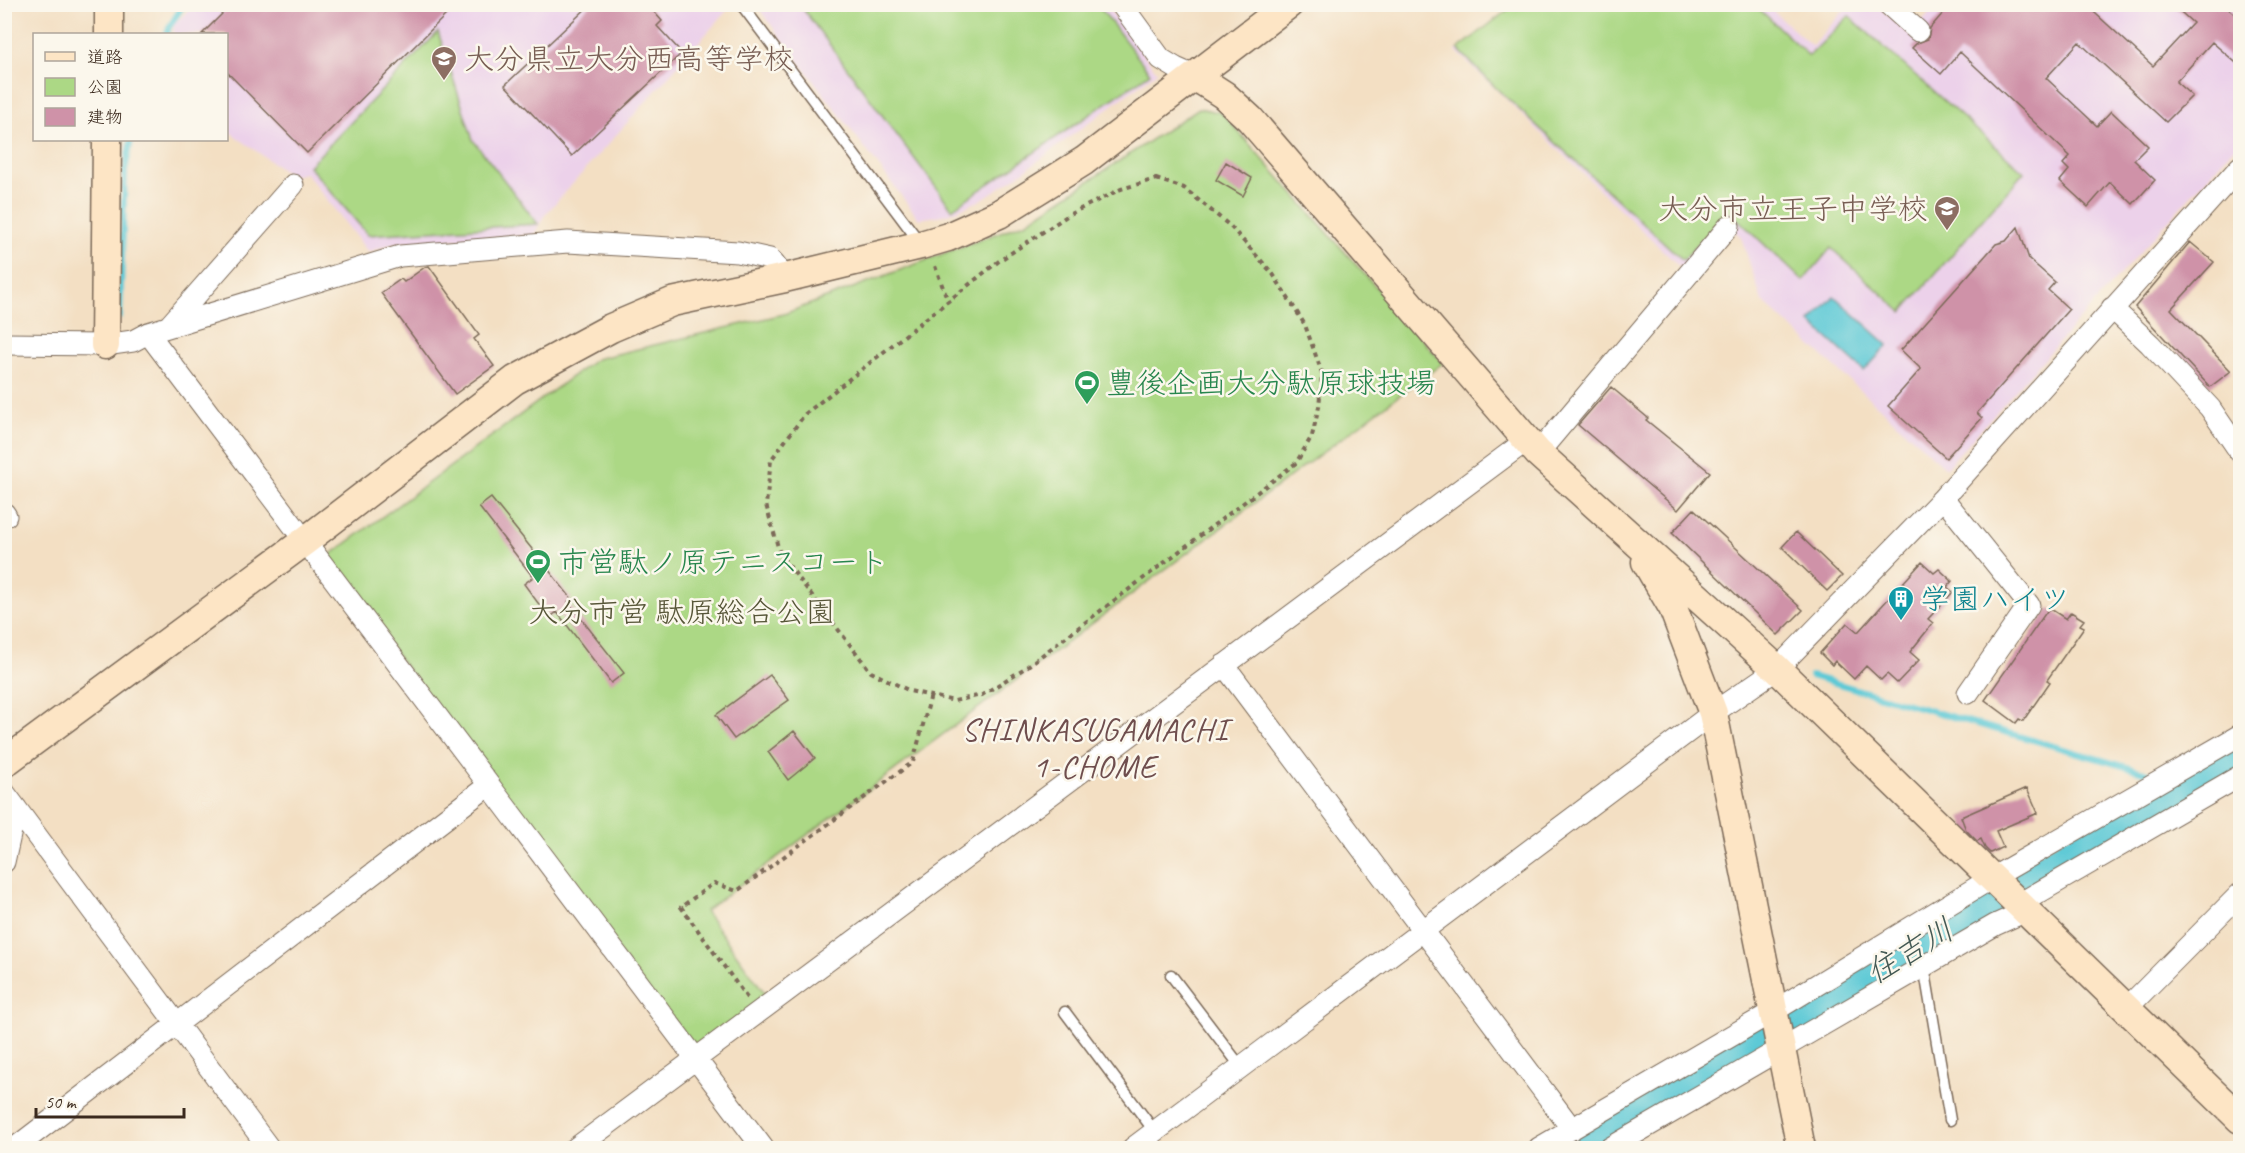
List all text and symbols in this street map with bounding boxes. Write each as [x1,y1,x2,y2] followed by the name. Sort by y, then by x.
[33,33,228,141] legend
[464,40,794,78] place label: 大分県立大分西高等学校
[429,44,459,82] school or university icon: 大分県立大分西高等学校
[87,46,123,68] text: 道路
[87,76,123,98] text: 公園
[87,106,123,128] text: 建物
[1658,190,1928,228] place label: 大分市立王子中学校
[1932,194,1962,232] school or university icon: 大分市立王子中学校
[1106,364,1436,402] place label: 豊後企画大分駄原球技場
[1072,368,1102,406] sports icon: 豊後企画大分駄原球技場
[558,543,889,581] place label: 市営駄ノ原テニスコート
[523,547,553,585] sports icon: 市営駄ノ原テニスコート
[1920,580,2070,618] place label: 学園ハイツ
[1886,584,1916,622] building icon: 学園ハイツ
[528,593,836,631] park label: 大分市営 駄原総合公園
[962,709,1234,787] district label: SHINKASUGAMACHI 1-CHOME
[1858,909,1962,993] water label: 住吉川
[36,1081,184,1119] scale bar
[45,1091,78,1113] text: 50 m

